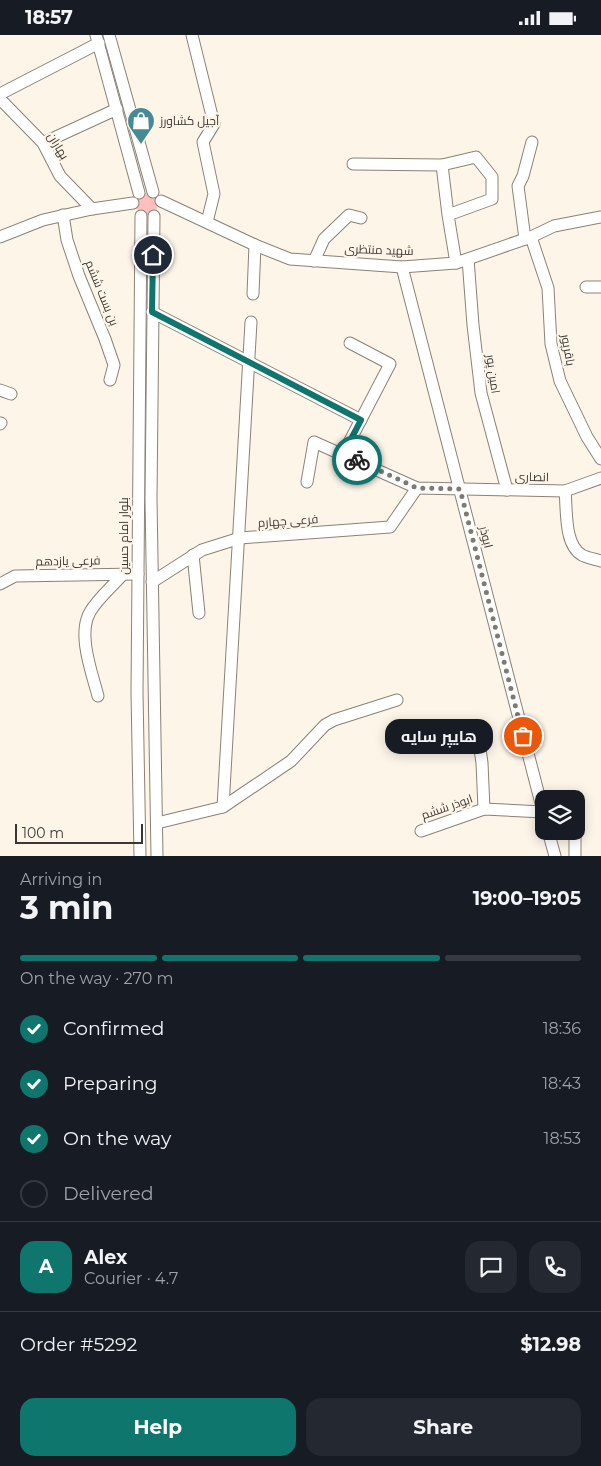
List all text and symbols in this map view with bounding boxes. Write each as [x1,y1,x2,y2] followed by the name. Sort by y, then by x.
[25,6,73,29] text: 18:57
[126,106,156,145] shop icon: آجیل کشاورز
[159,113,220,128] place label: آجیل کشاورز
[44,129,72,162] street label: بهاران
[132,234,174,276] pin
[139,241,167,269] icon: home
[344,241,414,258] street label: شهید منتظری
[82,258,122,328] street label: بن بست ششم
[556,332,579,367] street label: باقرپور
[481,352,504,395] street label: امین پور
[332,435,382,485] courier
[343,446,371,474] icon: bike
[515,469,549,484] street label: انصاری
[116,497,132,575] street label: بلوار امام حسین
[257,511,319,532] street label: فرعی چهارم
[476,523,496,550] street label: ابوذر
[35,552,101,570] street label: فرعی یازدهم
[502,715,544,757] pin
[386,719,493,753] callout: هایپر‌ سایه
[509,722,537,750] icon: bag
[401,727,477,746] text: هایپر‌ سایه
[535,790,585,840] map controls
[535,790,585,840] button: layers
[419,791,475,823] street label: ابوذر ششم
[15,821,142,844] scale bar
[22,824,64,842] text: 100 m
[20,870,102,889] text: Arriving in
[473,887,581,910] text: 19:00–19:05
[20,888,113,927] text: 3 min
[20,969,174,988] text: On the way · 270 m
[20,1015,48,1043] icon: check
[63,1017,164,1040] text: Confirmed
[543,1019,581,1038] text: 18:36
[20,1070,48,1098] icon: check
[63,1072,158,1095] text: Preparing
[542,1074,581,1093] text: 18:43
[20,1125,48,1153] icon: check
[63,1127,171,1150] text: On the way
[544,1129,581,1148] text: 18:53
[63,1182,154,1205] text: Delivered
[465,1241,517,1293] button: chat
[529,1241,581,1293] button: phone
[84,1246,127,1269] text: Alex
[39,1255,53,1278] text: A
[84,1269,178,1288] text: Courier · 4.7
[20,1333,137,1356] text: Order #5292
[521,1333,581,1356] text: $12.98
[20,1398,296,1456] button: Help
[306,1398,581,1456] button: Share

